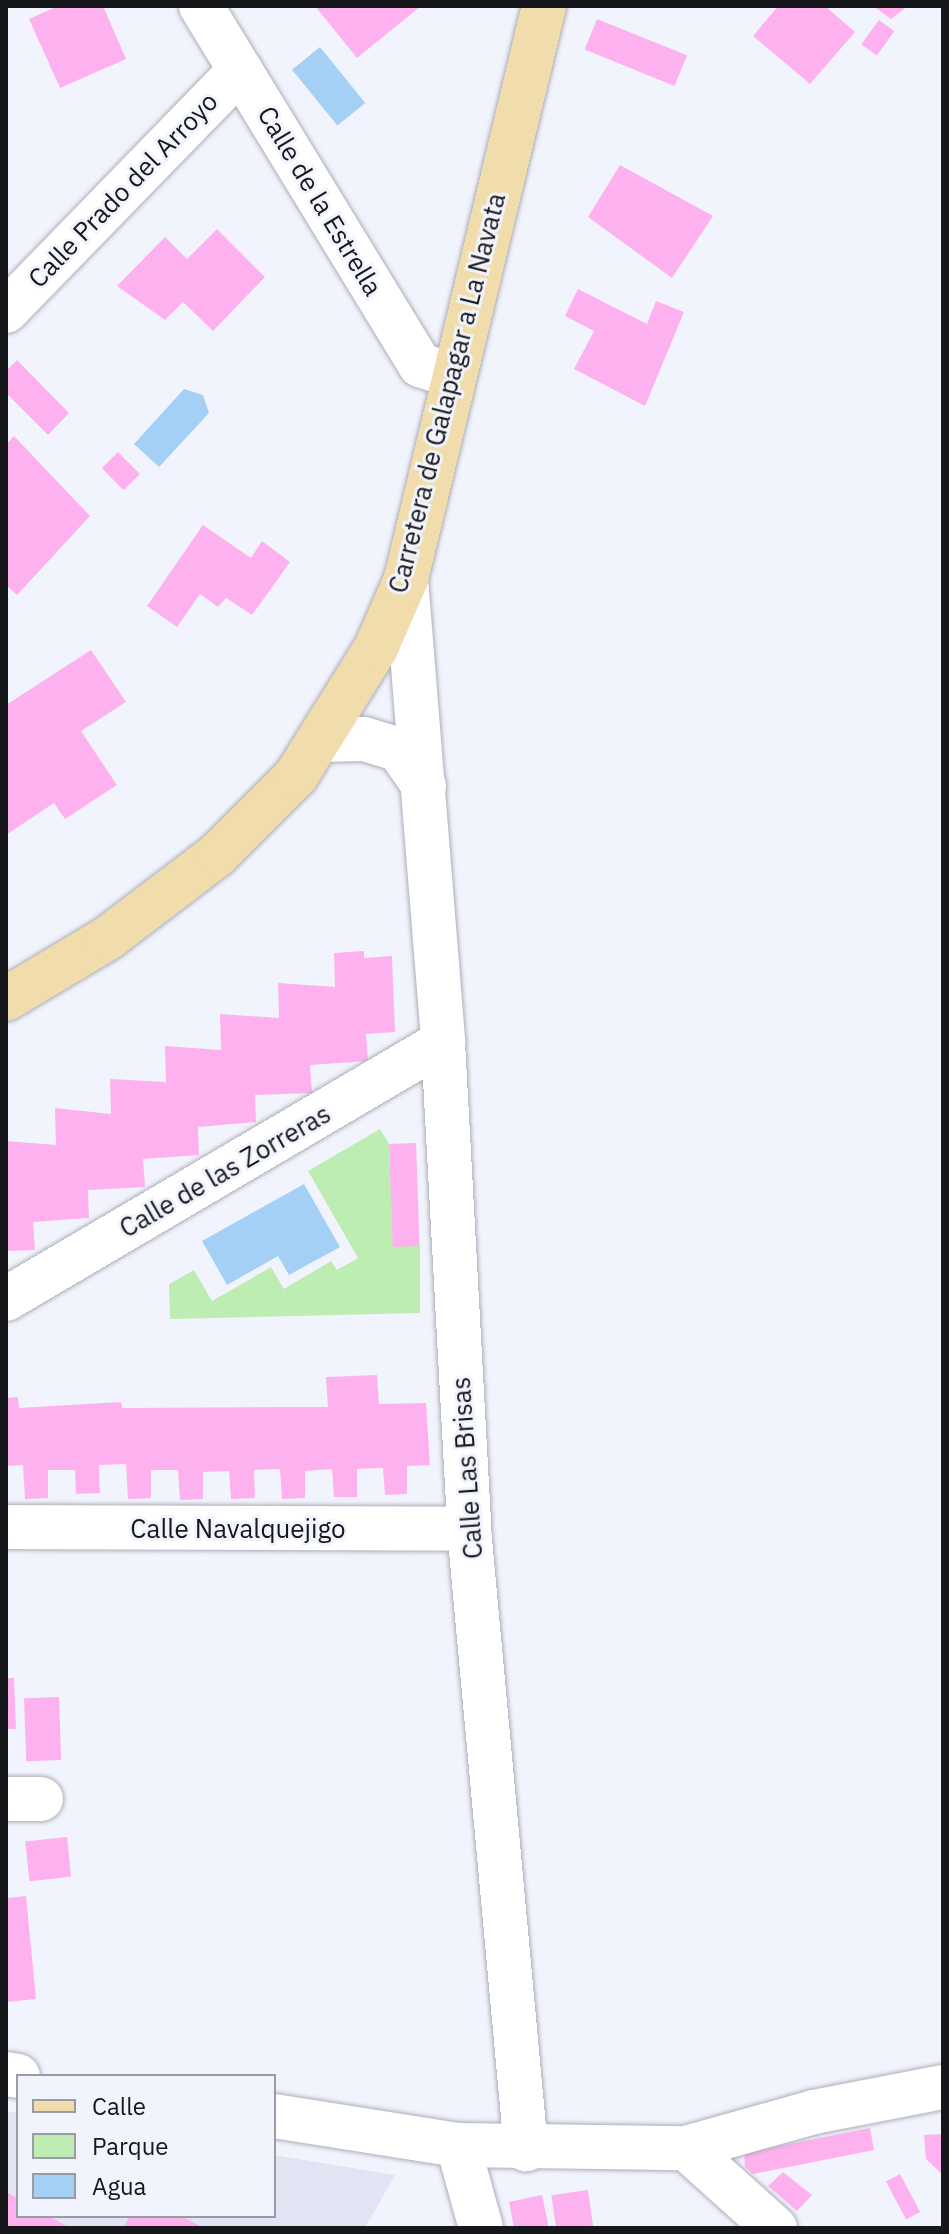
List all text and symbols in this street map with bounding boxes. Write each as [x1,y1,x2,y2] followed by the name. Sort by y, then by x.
[22,86,224,294] street label: Calle Prado del Arroyo
[251,101,389,301] street label: Calle de la Estrella
[382,190,512,596] street label: Carretera de Galapagar a La Navata
[114,1098,336,1244] street label: Calle de las Zorreras
[445,1376,489,1560] street label: Calle Las Brisas
[130,1513,346,1545] street label: Calle Navalquejigo
[16,2074,276,2218] legend
[92,2090,146,2122] text: Calle
[92,2130,169,2162] text: Parque
[92,2170,146,2202] text: Agua

